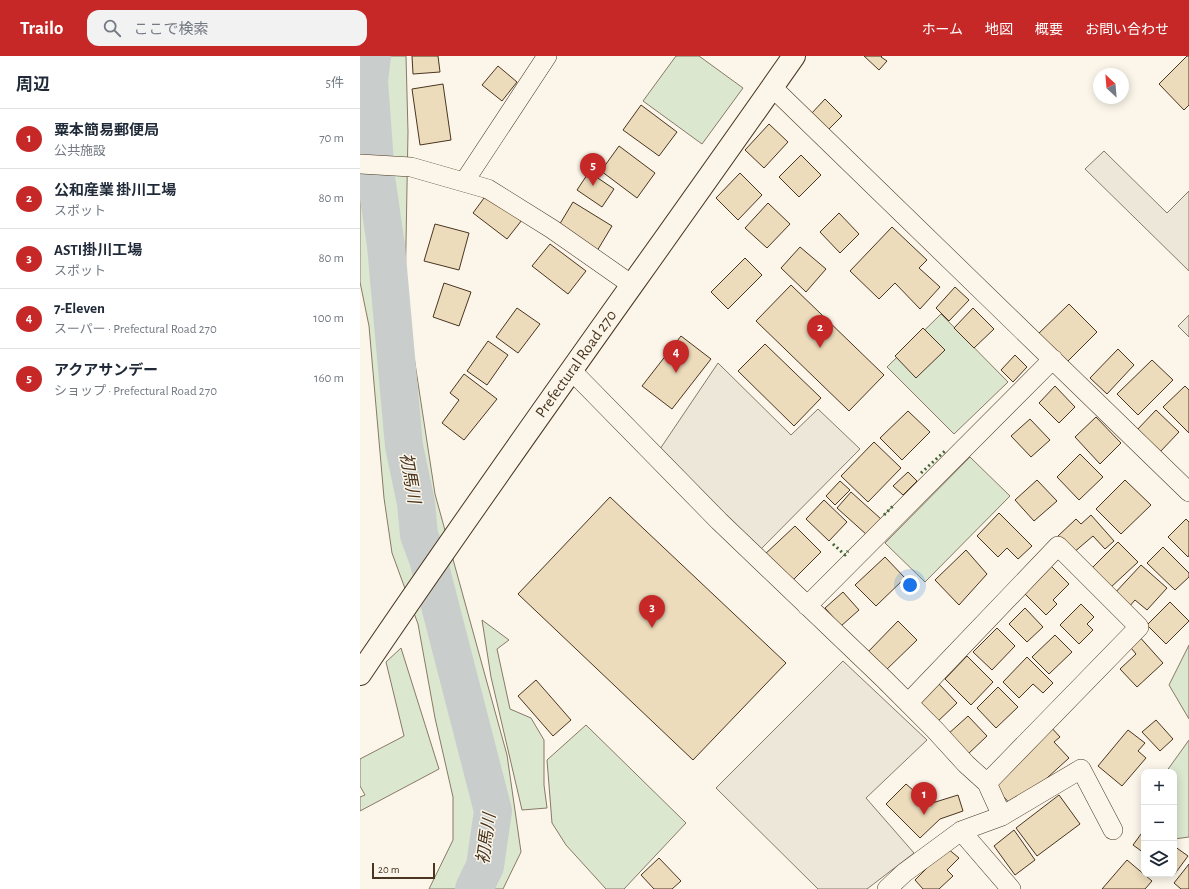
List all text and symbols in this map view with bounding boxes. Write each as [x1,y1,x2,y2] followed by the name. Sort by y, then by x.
[87,10,367,46] search box
[101,17,123,39] icon: search
[20,19,63,38] text: Trailo
[133,22,208,37] text: ここで検索
[921,23,963,37] text: ホーム
[985,23,1013,37] text: 地図
[1035,23,1063,37] text: 概要
[1085,23,1169,37] text: お問い合わせ
[1093,68,1129,104] north arrow
[16,76,50,93] text: 周辺
[326,77,344,90] text: 5件
[54,123,159,138] text: 粟本簡易郵便局
[27,132,31,145] text: 1
[319,132,344,145] text: 70 m
[54,145,106,158] text: 公共施設
[580,153,606,186] pin: 5
[54,183,176,198] text: 公和産業 掛川工場
[26,192,32,205] text: 2
[318,192,344,205] text: 80 m
[54,205,106,218] text: スポット
[54,243,142,258] text: ASTI掛川工場
[26,252,32,265] text: 3
[318,252,344,265] text: 80 m
[54,265,106,278] text: スポット
[54,301,105,316] text: 7-Eleven
[532,307,620,421] street label: Prefectural Road 270
[26,312,32,325] text: 4
[313,312,344,325] text: 100 m
[807,315,833,348] pin: 2
[54,323,217,336] text: スーパー · Prefectural Road 270
[663,340,689,373] pin: 4
[54,363,158,378] text: アクアサンデー
[26,372,32,385] text: 5
[314,372,344,385] text: 160 m
[54,385,217,398] text: ショップ · Prefectural Road 270
[397,451,424,507] water label: 初馬川
[900,575,920,595] your location
[639,595,665,628] pin: 3
[1141,769,1177,877] map controls
[1141,769,1177,805] button: +
[911,782,937,815] pin: 1
[1141,805,1177,841] button: −
[473,810,498,865] water label: 初馬川
[1141,841,1177,877] button: layers
[372,861,435,880] scale bar
[378,864,399,875] text: 20 m

